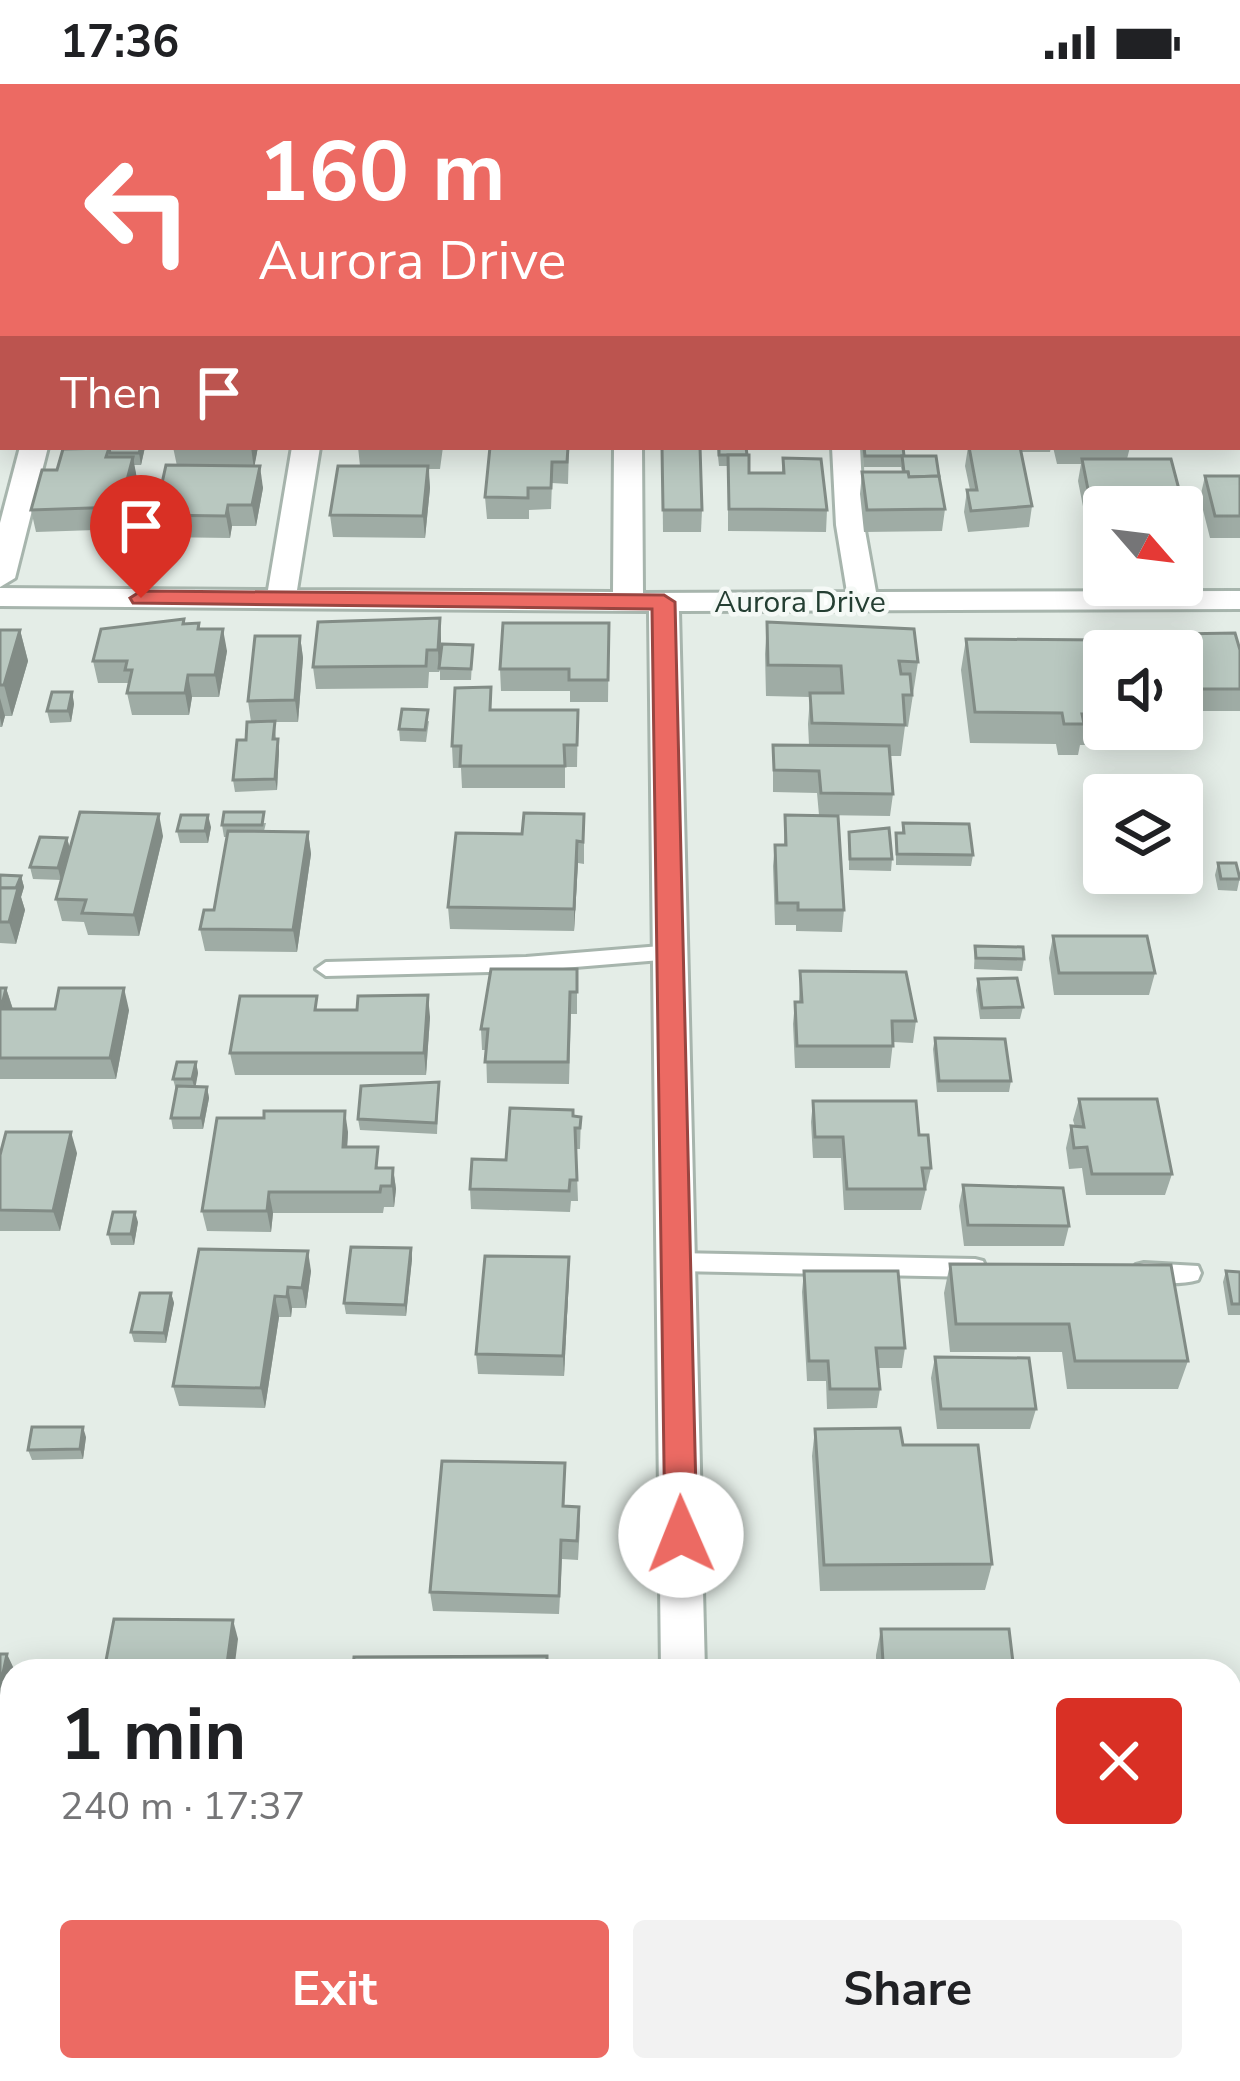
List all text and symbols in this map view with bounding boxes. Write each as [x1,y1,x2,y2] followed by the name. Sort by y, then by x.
[60,12,179,73] text: 17:36
[258,115,506,230] text: 160 m
[60,132,216,288] icon: left
[258,224,566,298] text: Aurora Drive
[186,360,252,426] icon: arrive
[60,363,162,424] text: Then
[90,475,192,598] pin
[1083,486,1203,606] north arrow
[1083,486,1203,894] map controls
[108,493,174,559] icon: arrive
[714,582,886,623] street label: Aurora Drive
[1083,630,1203,750] button: sound
[1083,774,1203,894] button: layers
[618,1472,744,1598] position arrow
[60,1686,246,1784] text: 1 min
[1056,1698,1182,1824] button: close
[60,1780,305,1833] text: 240 m · 17:37
[60,1920,609,2058] button: Exit
[633,1920,1182,2058] button: Share

